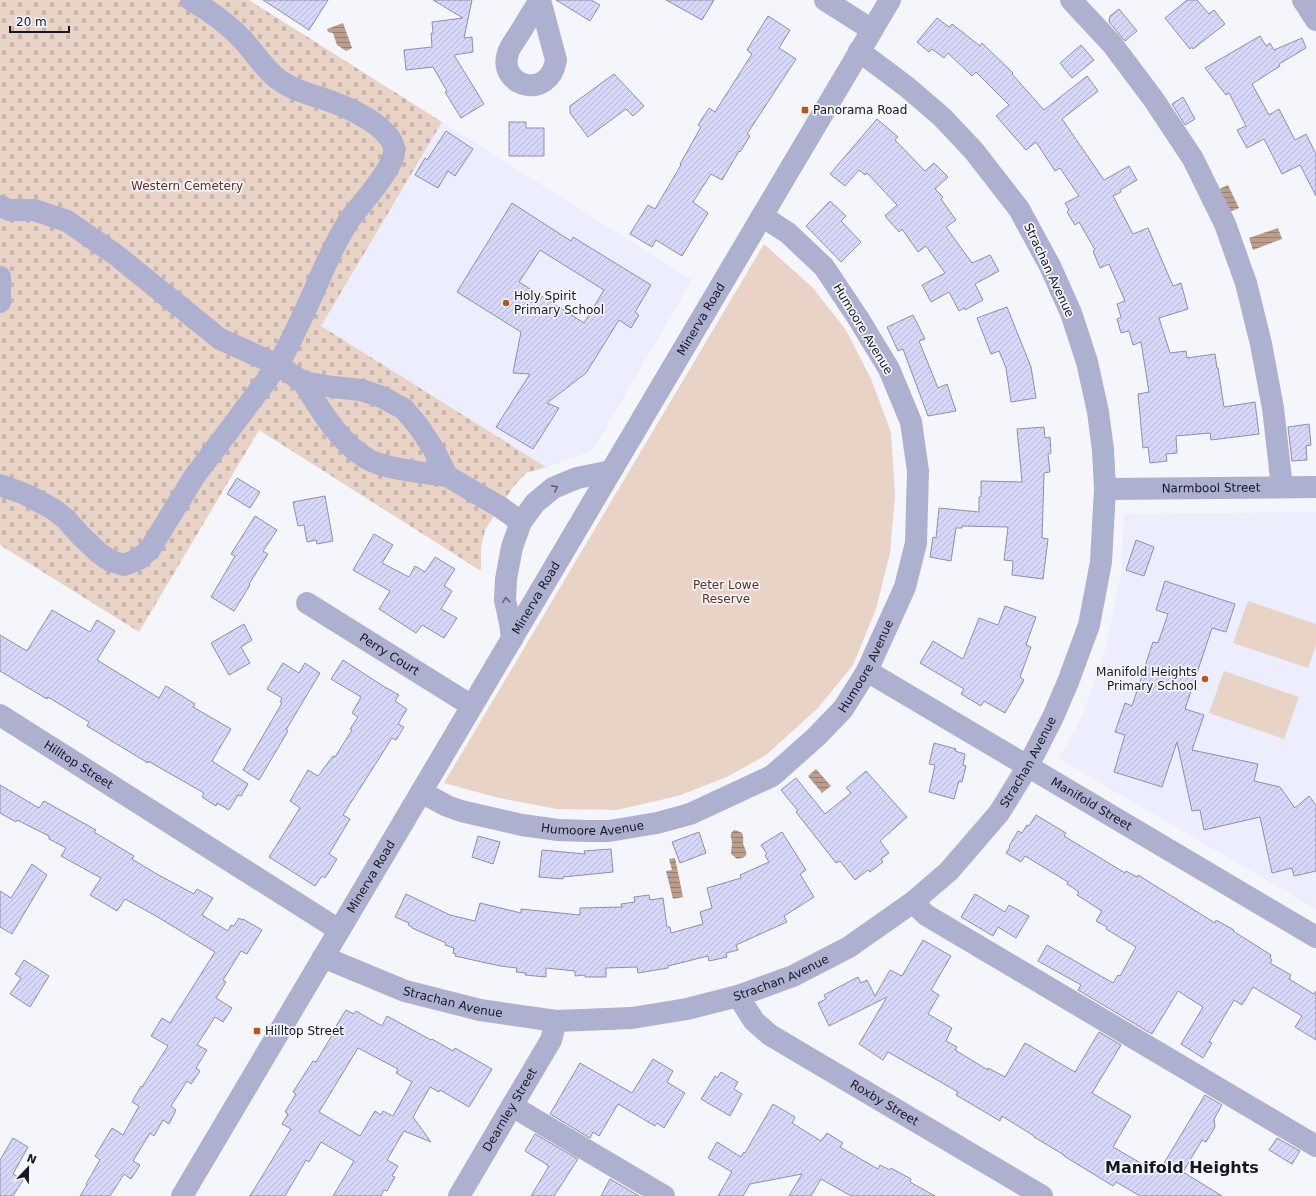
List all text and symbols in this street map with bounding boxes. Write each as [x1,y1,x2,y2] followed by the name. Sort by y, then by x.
[10,8,69,34] scale bar
[16,15,47,29] text: 20 m
[813,103,907,117] place label: Panorama Road
[800,105,810,115] marker: Panorama Road
[131,179,243,193] park label: Western Cemetery
[1021,221,1077,319] street label: Strachan Avenue
[674,280,728,358] street label: Minerva Road
[830,281,896,377] street label: Humoore Avenue
[514,289,604,317] place label: Holy Spirit Primary School
[501,298,511,308] marker: Holy Spirit Primary School
[1162,481,1261,495] street label: Narmbool Street
[551,485,559,493] one-way arrow
[509,559,563,637] street label: Minerva Road
[693,578,759,606] park label: Peter Lowe Reserve
[501,597,510,603] one-way arrow
[835,618,896,715] street label: Humoore Avenue
[357,630,422,678] street label: Perry Court
[1096,665,1197,693] place label: Manifold Heights Primary School
[1200,674,1210,684] marker: Manifold Heights Primary School
[997,714,1059,810] street label: Strachan Avenue
[41,738,116,792] street label: Hilltop Street
[1049,775,1135,834] street label: Manifold Street
[540,818,645,838] street label: Humoore Avenue
[344,838,398,916] street label: Minerva Road
[732,952,831,1004] street label: Strachan Avenue
[401,984,504,1020] street label: Strachan Avenue
[265,1024,344,1038] place label: Hilltop Street
[252,1026,262,1036] marker: Hilltop Street
[480,1065,540,1154] street label: Dearnley Street
[848,1077,921,1129] street label: Roxby Street
[8,1148,48,1188] north arrow
[25,1151,38,1167] text: N
[1105,1158,1259,1177] district label: Manifold Heights

